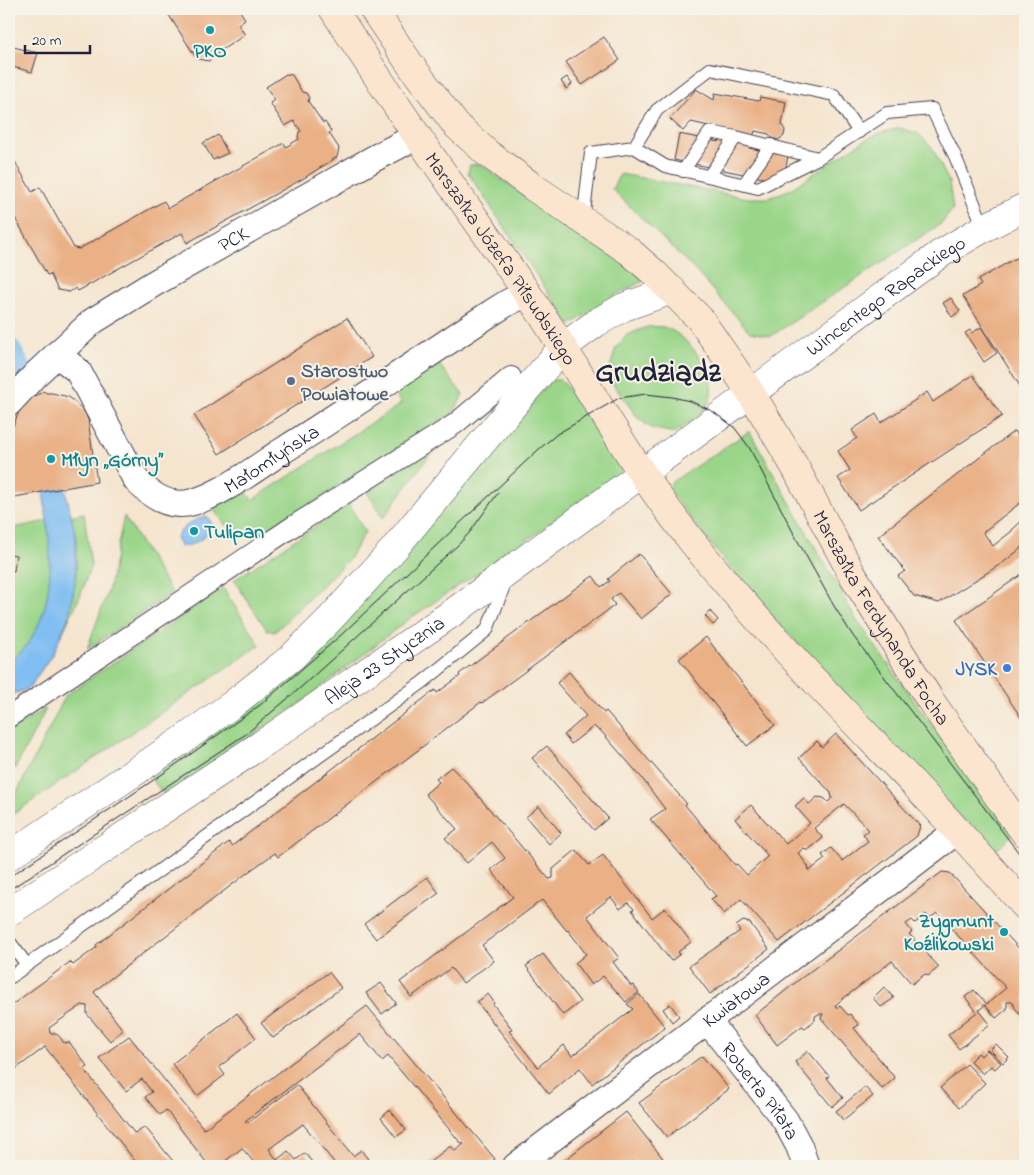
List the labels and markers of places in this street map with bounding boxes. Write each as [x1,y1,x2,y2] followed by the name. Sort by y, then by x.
[204,24,216,36] marker: PKO
[193,38,227,67] place label: PKO
[301,358,390,410] place label: Starostwo Powiatowe
[285,375,297,387] marker: Starostwo Powiatowe
[61,447,163,477] place label: Młyn „Górny”
[45,453,57,465] marker: Młyn „Górny”
[204,519,264,548] place label: Tulipan
[188,525,200,537] marker: Tulipan
[956,656,998,685] place label: JYSK
[1001,662,1013,674] marker: JYSK
[904,908,994,960] place label: Zygmunt Koźlikowski
[998,926,1010,938] marker: Zygmunt Koźlikowski

